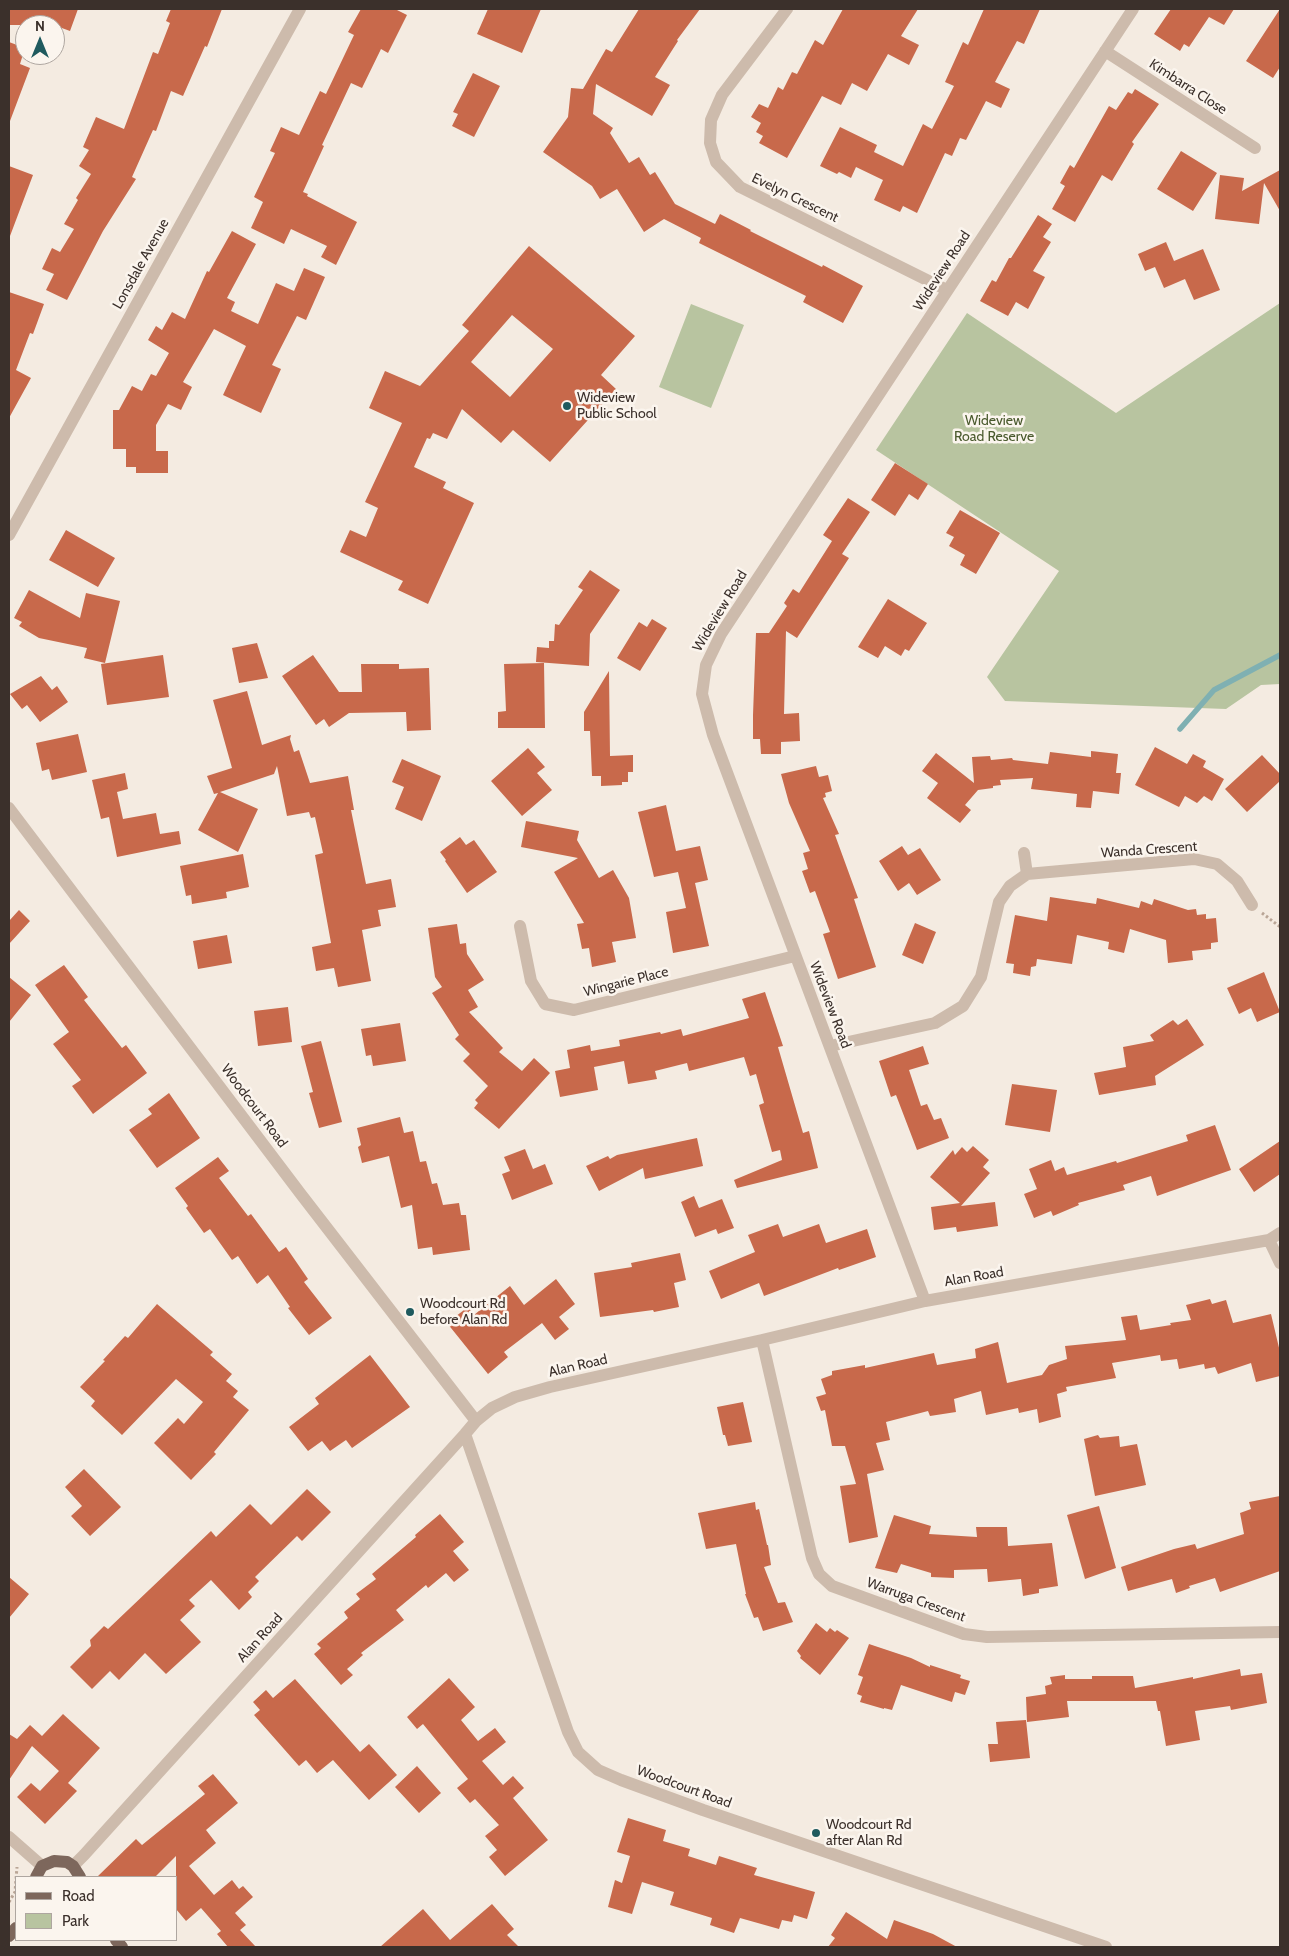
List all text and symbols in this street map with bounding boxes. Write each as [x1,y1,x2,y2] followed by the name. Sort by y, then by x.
[15,15,65,65] north arrow
[35,17,45,35] text: N
[1146,56,1230,118] street label: Kimbarra Close
[749,170,841,226] street label: Evelyn Crescent
[109,216,173,312] street label: Lonsdale Avenue
[910,228,974,314] street label: Wideview Road
[577,390,657,422] place label: Wideview Public School
[561,400,573,412] marker: Wideview Public School
[954,413,1034,446] park label: Wideview Road Reserve
[689,567,751,655] street label: Wideview Road
[1100,838,1198,862] street label: Wanda Crescent
[806,959,854,1051] street label: Wideview Road
[582,963,670,1001] street label: Wingarie Place
[217,1061,291,1151] street label: Woodcourt Road
[943,1264,1005,1290] street label: Alan Road
[420,1296,507,1328] place label: Woodcourt Rd before Alan Rd
[404,1306,416,1318] marker: Woodcourt Rd before Alan Rd
[547,1351,609,1381] street label: Alan Road
[864,1574,968,1626] street label: Warruga Crescent
[234,1610,286,1666] street label: Alan Road
[634,1762,734,1812] street label: Woodcourt Road
[826,1817,911,1850] place label: Woodcourt Rd after Alan Rd
[810,1827,822,1839] marker: Woodcourt Rd after Alan Rd
[15,1876,178,1941] legend
[62,1887,95,1905] text: Road
[62,1912,89,1930] text: Park

